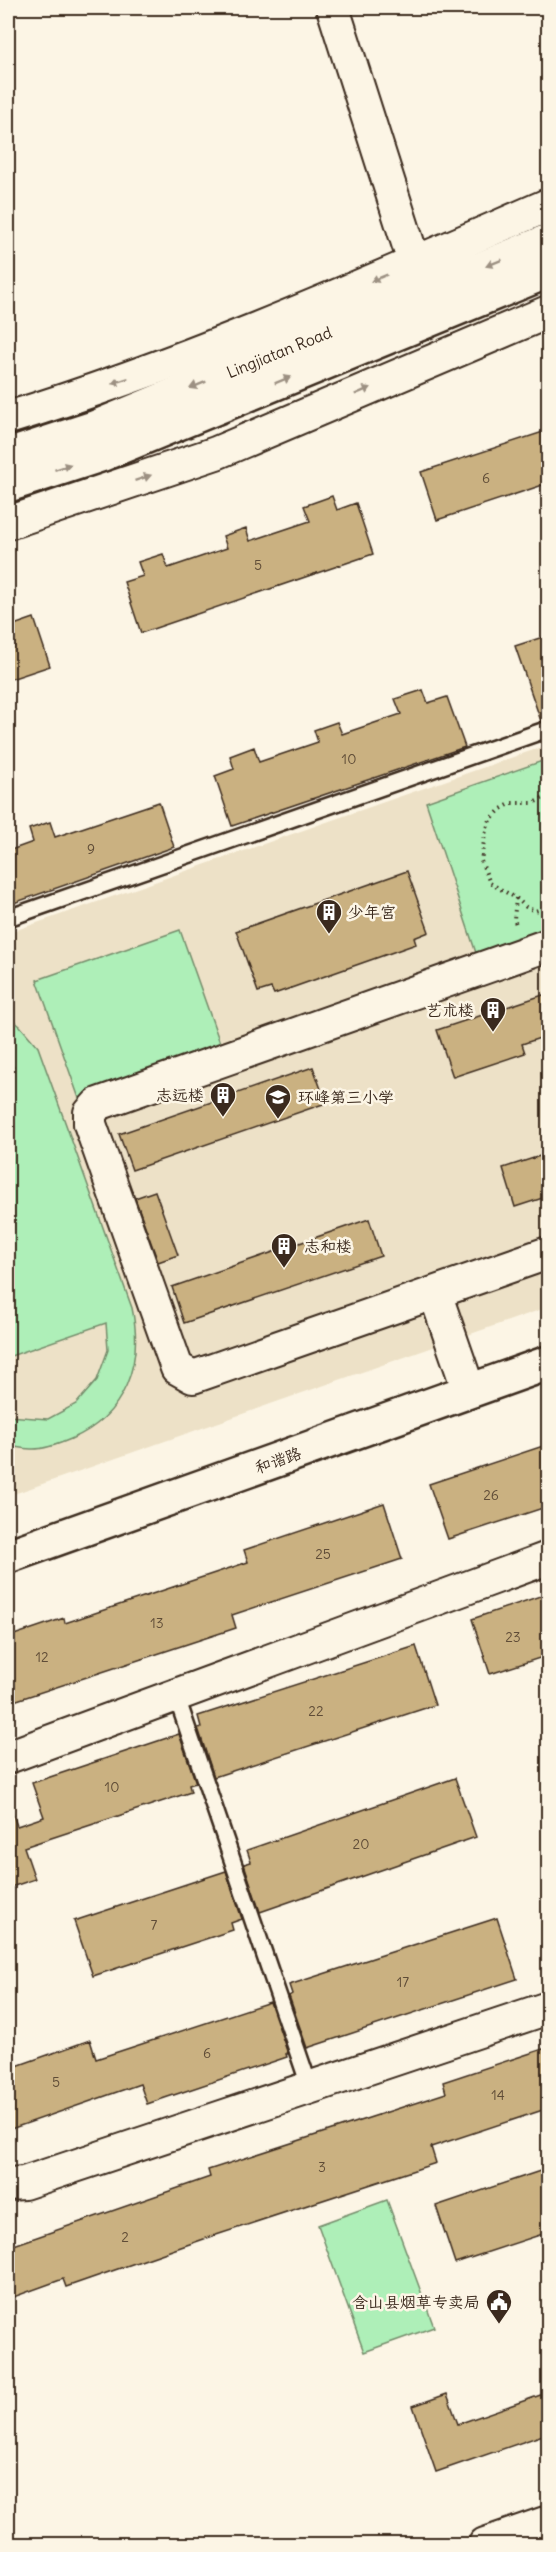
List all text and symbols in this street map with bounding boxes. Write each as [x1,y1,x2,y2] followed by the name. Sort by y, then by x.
[485,258,503,268] one-way arrow
[370,273,388,283] one-way arrow
[223,322,335,382] street label: Lingjiatan Road
[275,375,293,385] one-way arrow
[111,377,129,387] one-way arrow
[188,380,206,390] one-way arrow
[354,386,372,395] one-way arrow
[54,462,72,472] one-way arrow
[482,469,490,487] house number: 6
[134,473,152,483] one-way arrow
[254,556,262,574] house number: 5
[342,750,356,768] house number: 10
[87,840,95,858] house number: 9
[314,897,344,935] building icon: 少年宫
[348,902,396,922] place label: 少年宫
[478,995,508,1033] building icon: 艺术楼
[426,1000,474,1020] place label: 艺术楼
[208,1080,238,1118] building icon: 志远楼
[263,1082,293,1120] school or university icon: 环峰第三小学
[156,1085,204,1105] place label: 志远楼
[298,1087,394,1107] place label: 环峰第三小学
[269,1231,299,1269] building icon: 志和楼
[304,1236,352,1256] place label: 志和楼
[252,1442,304,1478] street label: 和谐路
[483,1486,499,1504] house number: 26
[315,1545,331,1563] house number: 25
[150,1614,164,1632] house number: 13
[505,1628,521,1646] house number: 23
[35,1648,49,1666] house number: 12
[308,1702,324,1720] house number: 22
[105,1778,119,1796] house number: 10
[353,1835,369,1853] house number: 20
[151,1916,158,1934] house number: 7
[397,1973,409,1991] house number: 17
[203,2044,211,2062] house number: 6
[52,2073,60,2091] house number: 5
[491,2086,505,2104] house number: 14
[318,2158,326,2176] house number: 3
[121,2228,129,2246] house number: 2
[484,2287,514,2325] public building icon: 含山县烟草专卖局
[352,2292,480,2312] place label: 含山县烟草专卖局

